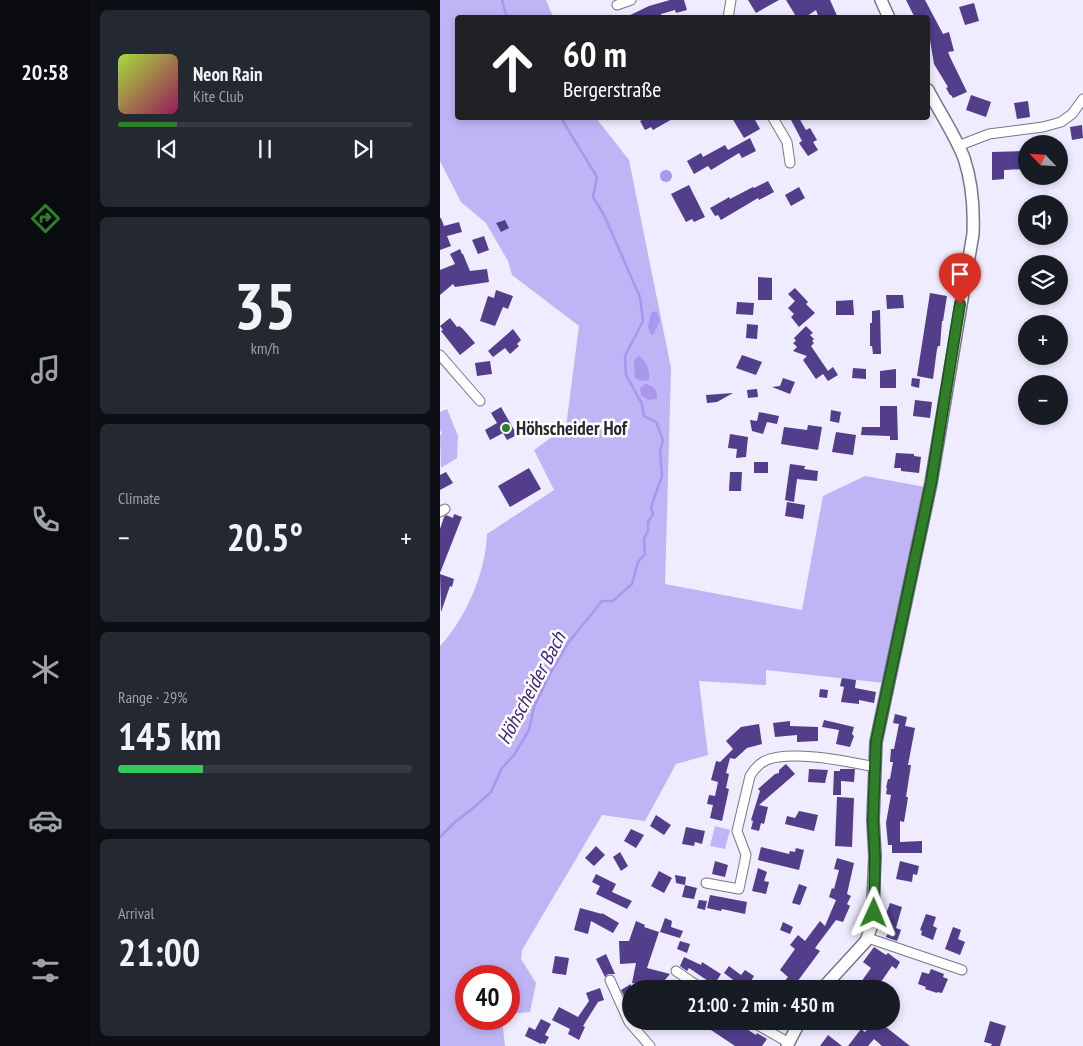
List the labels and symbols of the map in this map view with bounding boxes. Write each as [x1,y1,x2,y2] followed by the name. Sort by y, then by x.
[1018,135,1068,185] north arrow
[939,253,981,304] pin
[516,416,628,440] place label: Höhscheider Hof
[500,422,512,434] marker: Höhscheider Hof
[491,626,572,749] water label: Höhscheider Bach
[847,886,899,938] position arrow
[455,965,520,1030] speed limit sign: 40

